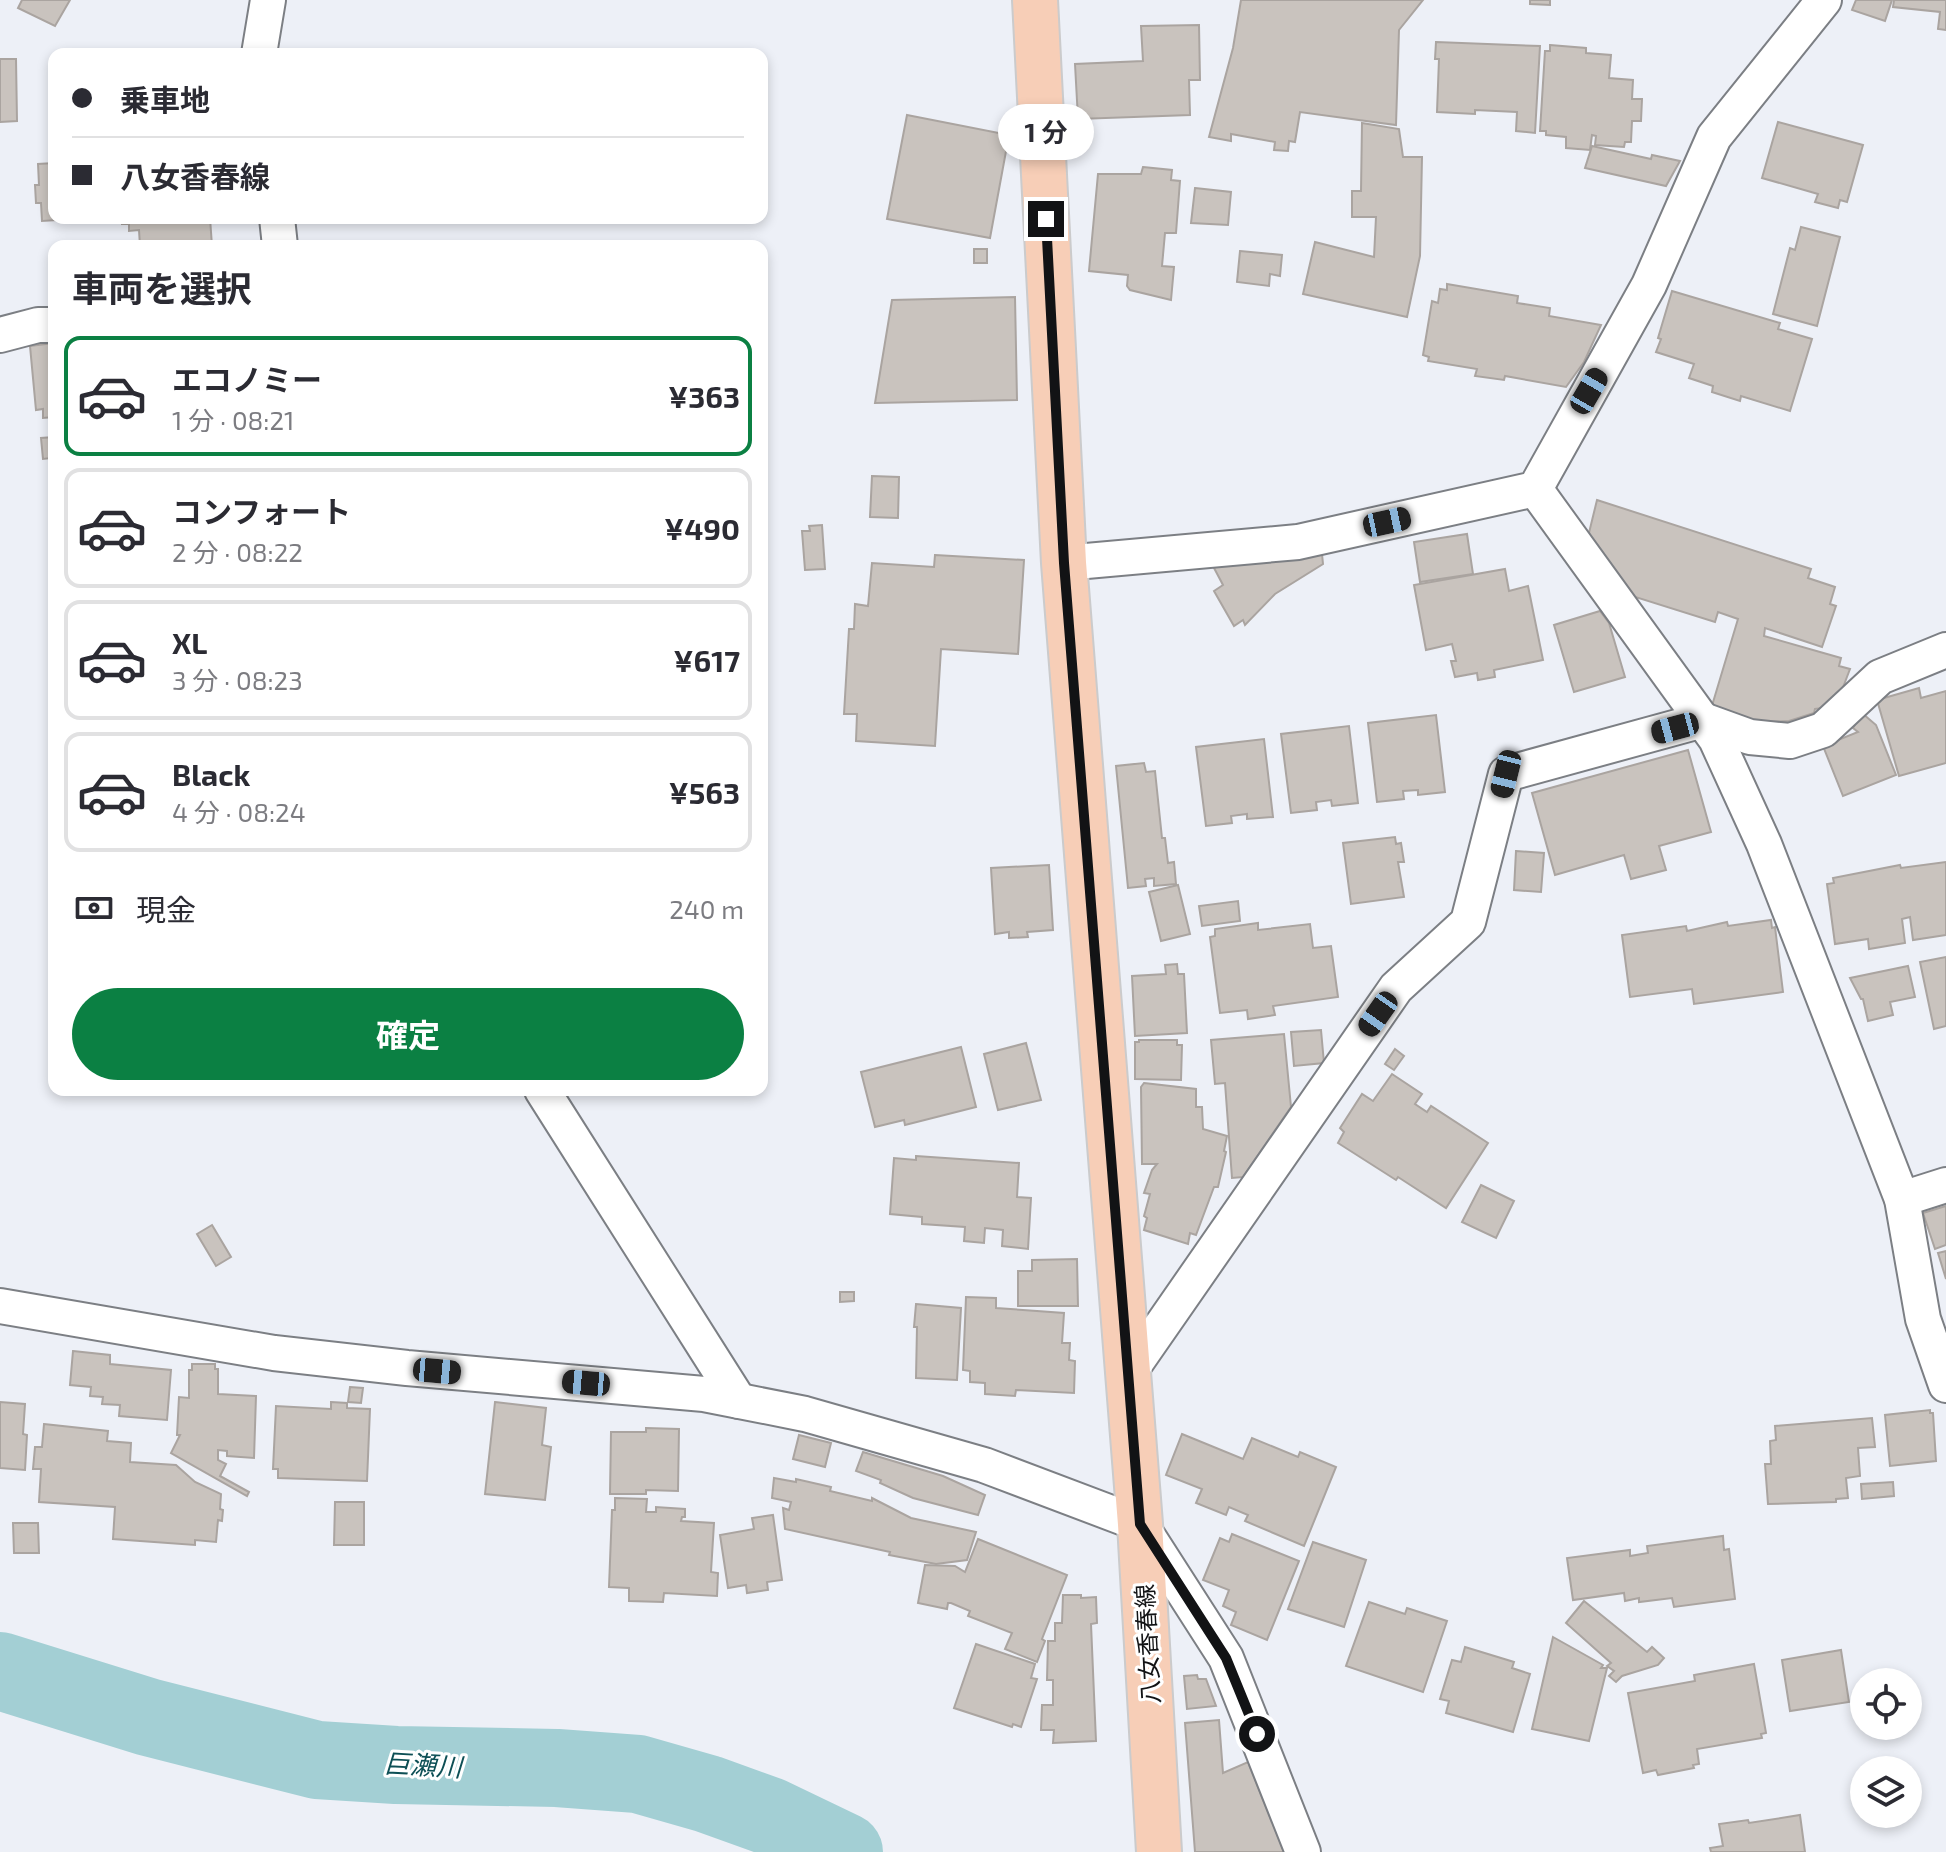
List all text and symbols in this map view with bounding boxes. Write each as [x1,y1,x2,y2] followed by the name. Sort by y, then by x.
[120,81,210,117] text: 乗車地
[998,103,1094,159] callout: 1 分
[1025,116,1067,147] text: 1 分
[120,158,270,194] text: 八女香春線
[1028,201,1064,237] route end
[72,266,252,309] text: 車両を選択
[76,360,148,432] icon: car
[172,361,322,397] text: エコノミー
[1567,364,1611,418] car
[668,378,740,414] text: ¥363
[172,404,294,435] text: 1 分 · 08:21
[76,492,148,564] icon: car
[172,493,351,529] text: コンフォート
[1361,505,1413,539] car
[664,510,740,546] text: ¥490
[172,536,303,567] text: 2 分 · 08:22
[76,624,148,696] icon: car
[172,624,207,660] text: XL
[674,642,740,678] text: ¥617
[172,664,303,695] text: 3 分 · 08:23
[1649,710,1701,746] car
[1489,748,1523,800] car
[76,756,148,828] icon: car
[172,756,250,792] text: Black
[669,774,740,810] text: ¥563
[172,796,306,827] text: 4 分 · 08:24
[72,886,116,930] icon: cash
[136,891,196,927] text: 現金
[669,893,744,924] text: 240 m
[1354,987,1402,1041] car
[72,988,744,1080] button: 確定
[412,1357,462,1385] car
[561,1369,611,1397] car
[1129,1583,1165,1705] street label: 八女香春線
[1850,1668,1922,1828] map controls
[1850,1668,1922,1740] button: locate
[1239,1716,1275,1752] route start
[383,1746,466,1782] water label: 巨瀬川
[1850,1756,1922,1828] button: layers

